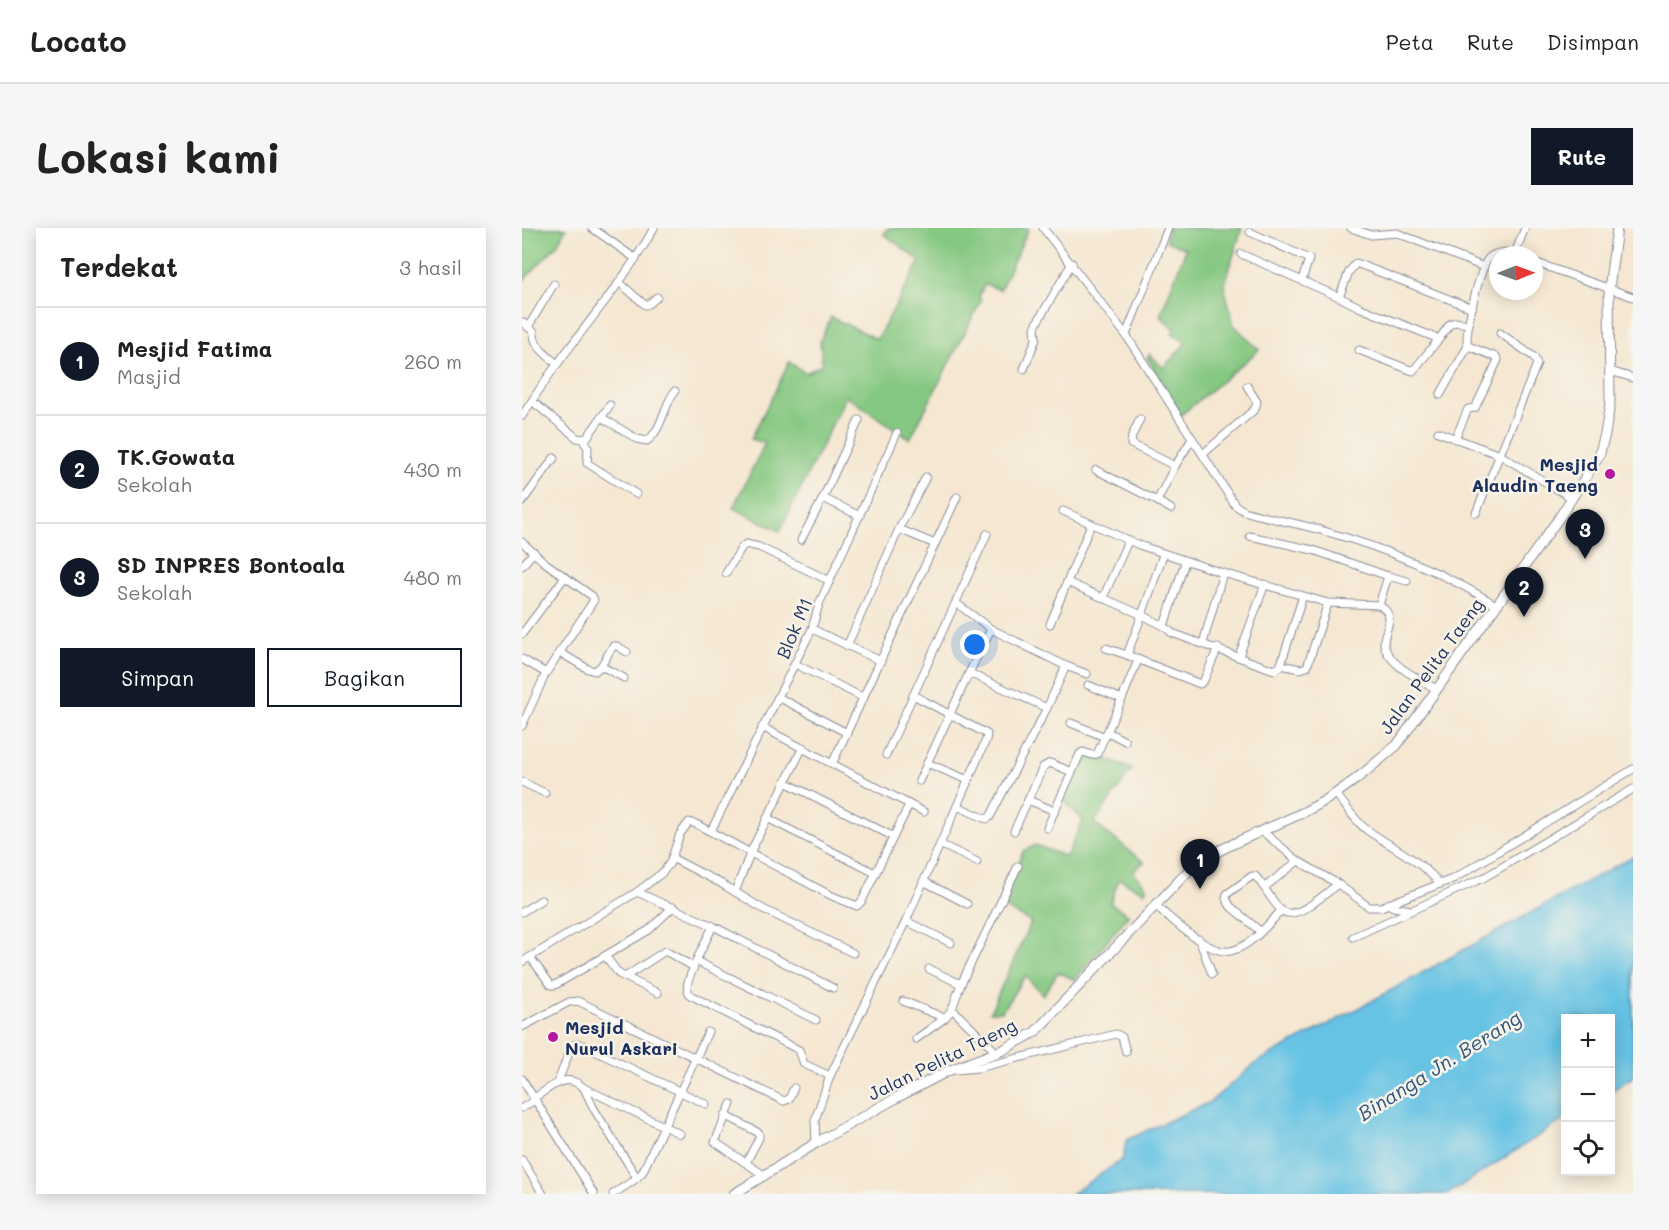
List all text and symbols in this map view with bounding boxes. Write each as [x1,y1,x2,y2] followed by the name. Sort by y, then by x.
[30,23,127,59] text: Locato
[1386,28,1434,55] text: Peta
[1467,28,1514,55] text: Rute
[1547,28,1639,55] text: Disimpan
[1531,128,1633,185] button: Rute
[36,129,281,184] text: Lokasi kami
[1489,246,1543,300] north arrow
[60,250,178,284] text: Terdekat
[399,254,462,280] text: 3 hasil
[117,334,272,363] text: Mesjid Fatima
[75,348,84,374] text: 1
[404,348,462,374] text: 260 m
[117,363,181,389] text: Masjid
[117,442,235,471] text: TK.Gowata
[1471,452,1598,497] place label: Mesjid Alaudin Taeng
[74,456,85,482] text: 2
[404,456,462,482] text: 430 m
[1603,467,1617,481] marker: Mesjid Alaudin Taeng
[117,471,192,497] text: Sekolah
[1566,510,1604,559] pin: 3
[117,550,345,579] text: SD INPRES Bontoala
[74,564,86,590] text: 3
[403,564,462,590] text: 480 m
[1504,568,1544,617] pin: 2
[117,579,192,605] text: Sekolah
[1374,593,1488,739] street label: Jalan Pelita Taeng
[770,594,818,662] street label: Blok M1
[960,630,989,659] your location
[60,648,255,707] button: Simpan
[267,648,462,707] button: Bagikan
[1180,840,1220,889] pin: 1
[1352,1004,1526,1126] water label: Binanga Jn. Berang
[864,1013,1020,1105] street label: Jalan Pelita Taeng
[1561,1014,1615,1176] map controls
[1561,1014,1615,1068] button: +
[565,1015,678,1060] place label: Mesjid Nurul Askari
[546,1030,560,1044] marker: Mesjid Nurul Askari
[1561,1068,1615,1122] button: −
[1561,1122,1615,1176] button: locate

